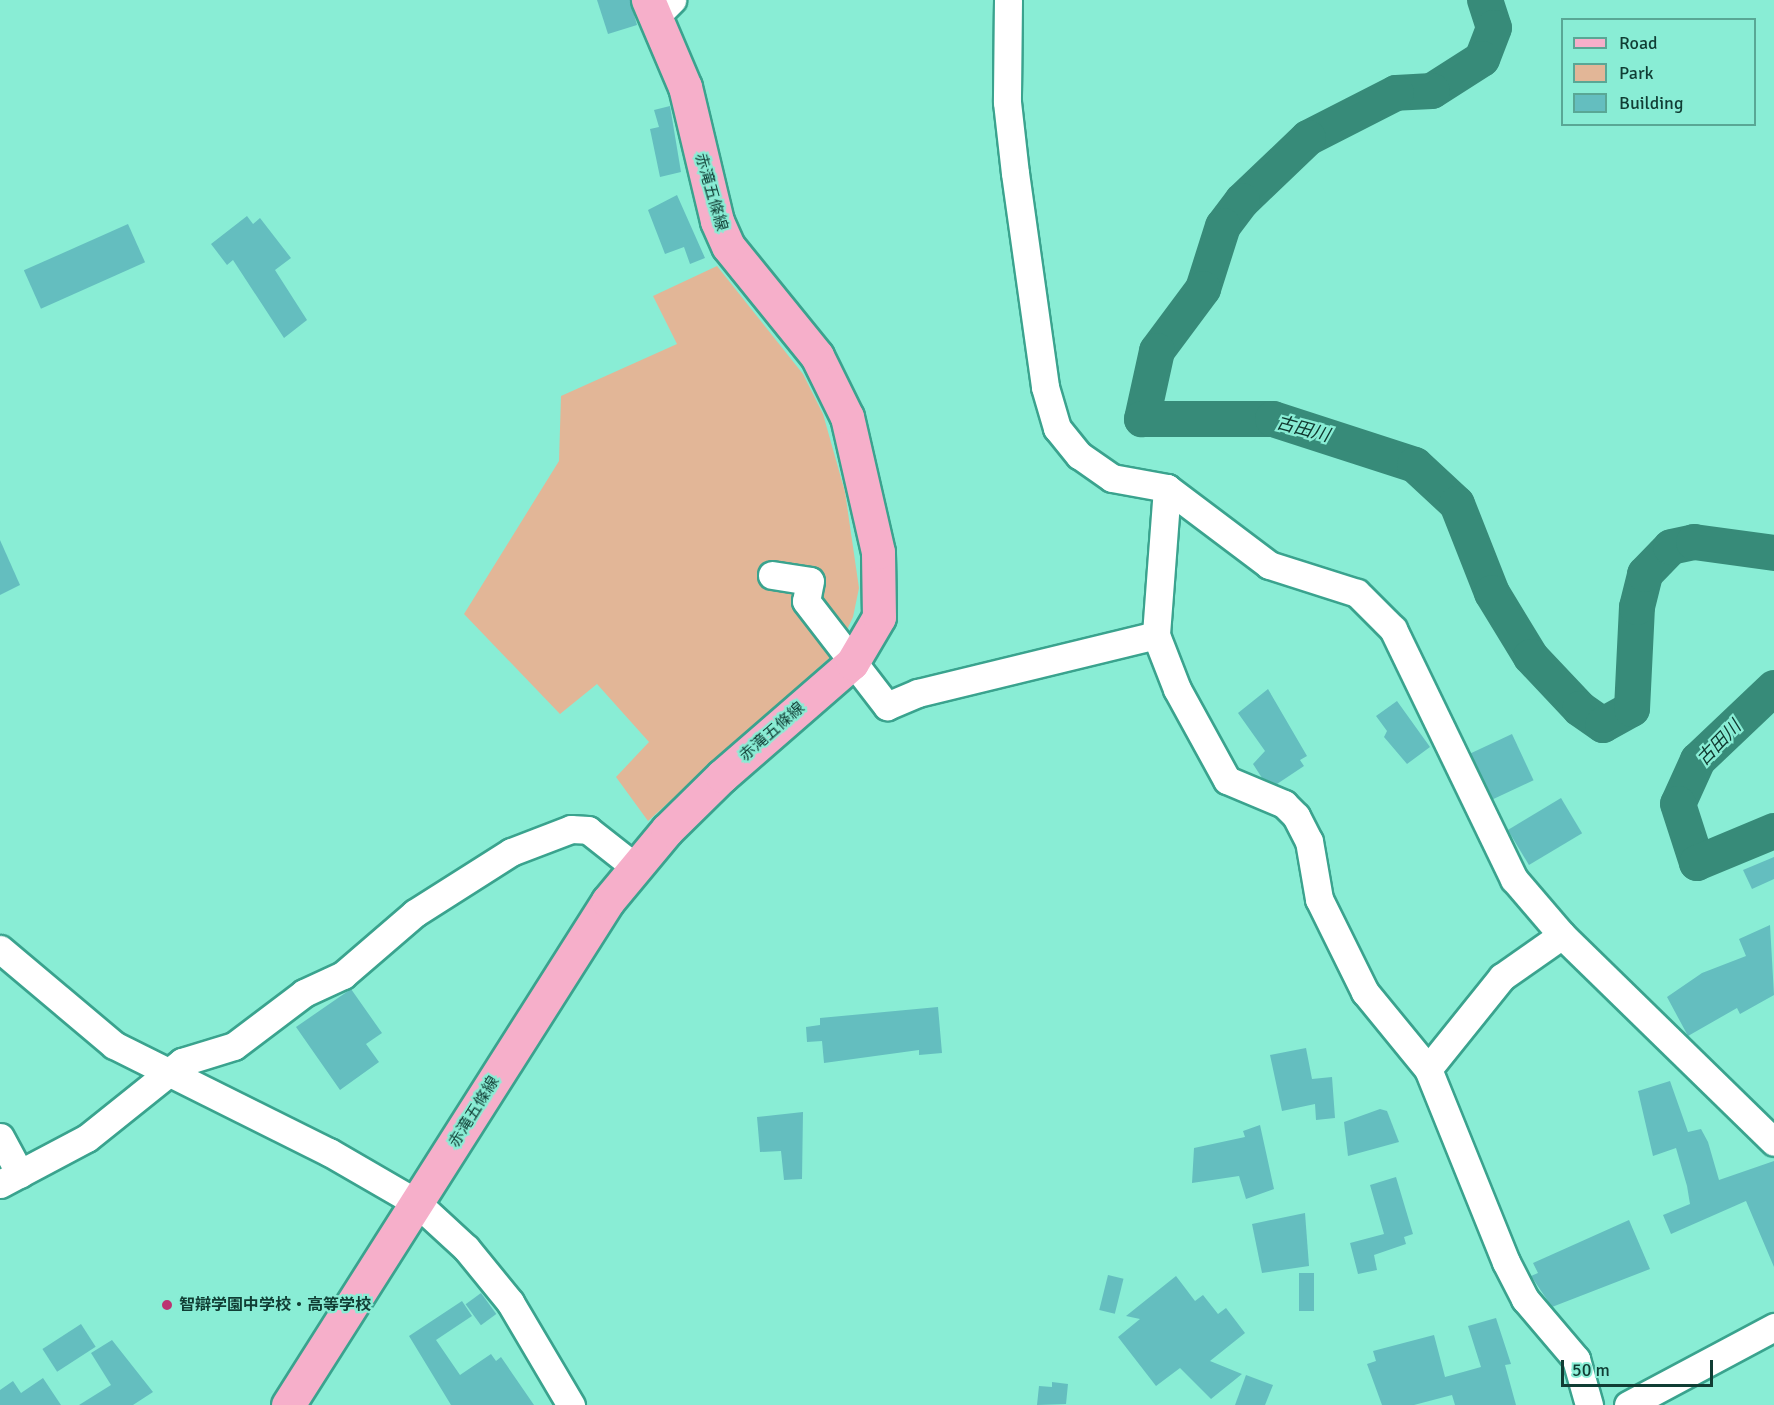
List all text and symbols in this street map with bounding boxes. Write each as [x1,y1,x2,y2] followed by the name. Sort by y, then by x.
[1561,18,1756,126] legend
[1619,32,1658,54] text: Road
[1619,62,1654,84] text: Park
[1619,92,1683,114] text: Building
[691,151,731,233] street label: 赤滝五條線
[1274,412,1332,446] water label: 古田川
[736,699,808,765] street label: 赤滝五條線
[1692,716,1746,770] water label: 古田川
[445,1073,503,1151] street label: 赤滝五條線
[179,1295,371,1315] place label: 智辯学園中学校・高等学校
[160,1298,174,1312] marker: 智辯学園中学校・高等学校
[1564,1348,1716,1386] scale bar
[1572,1359,1610,1381] text: 50 m

